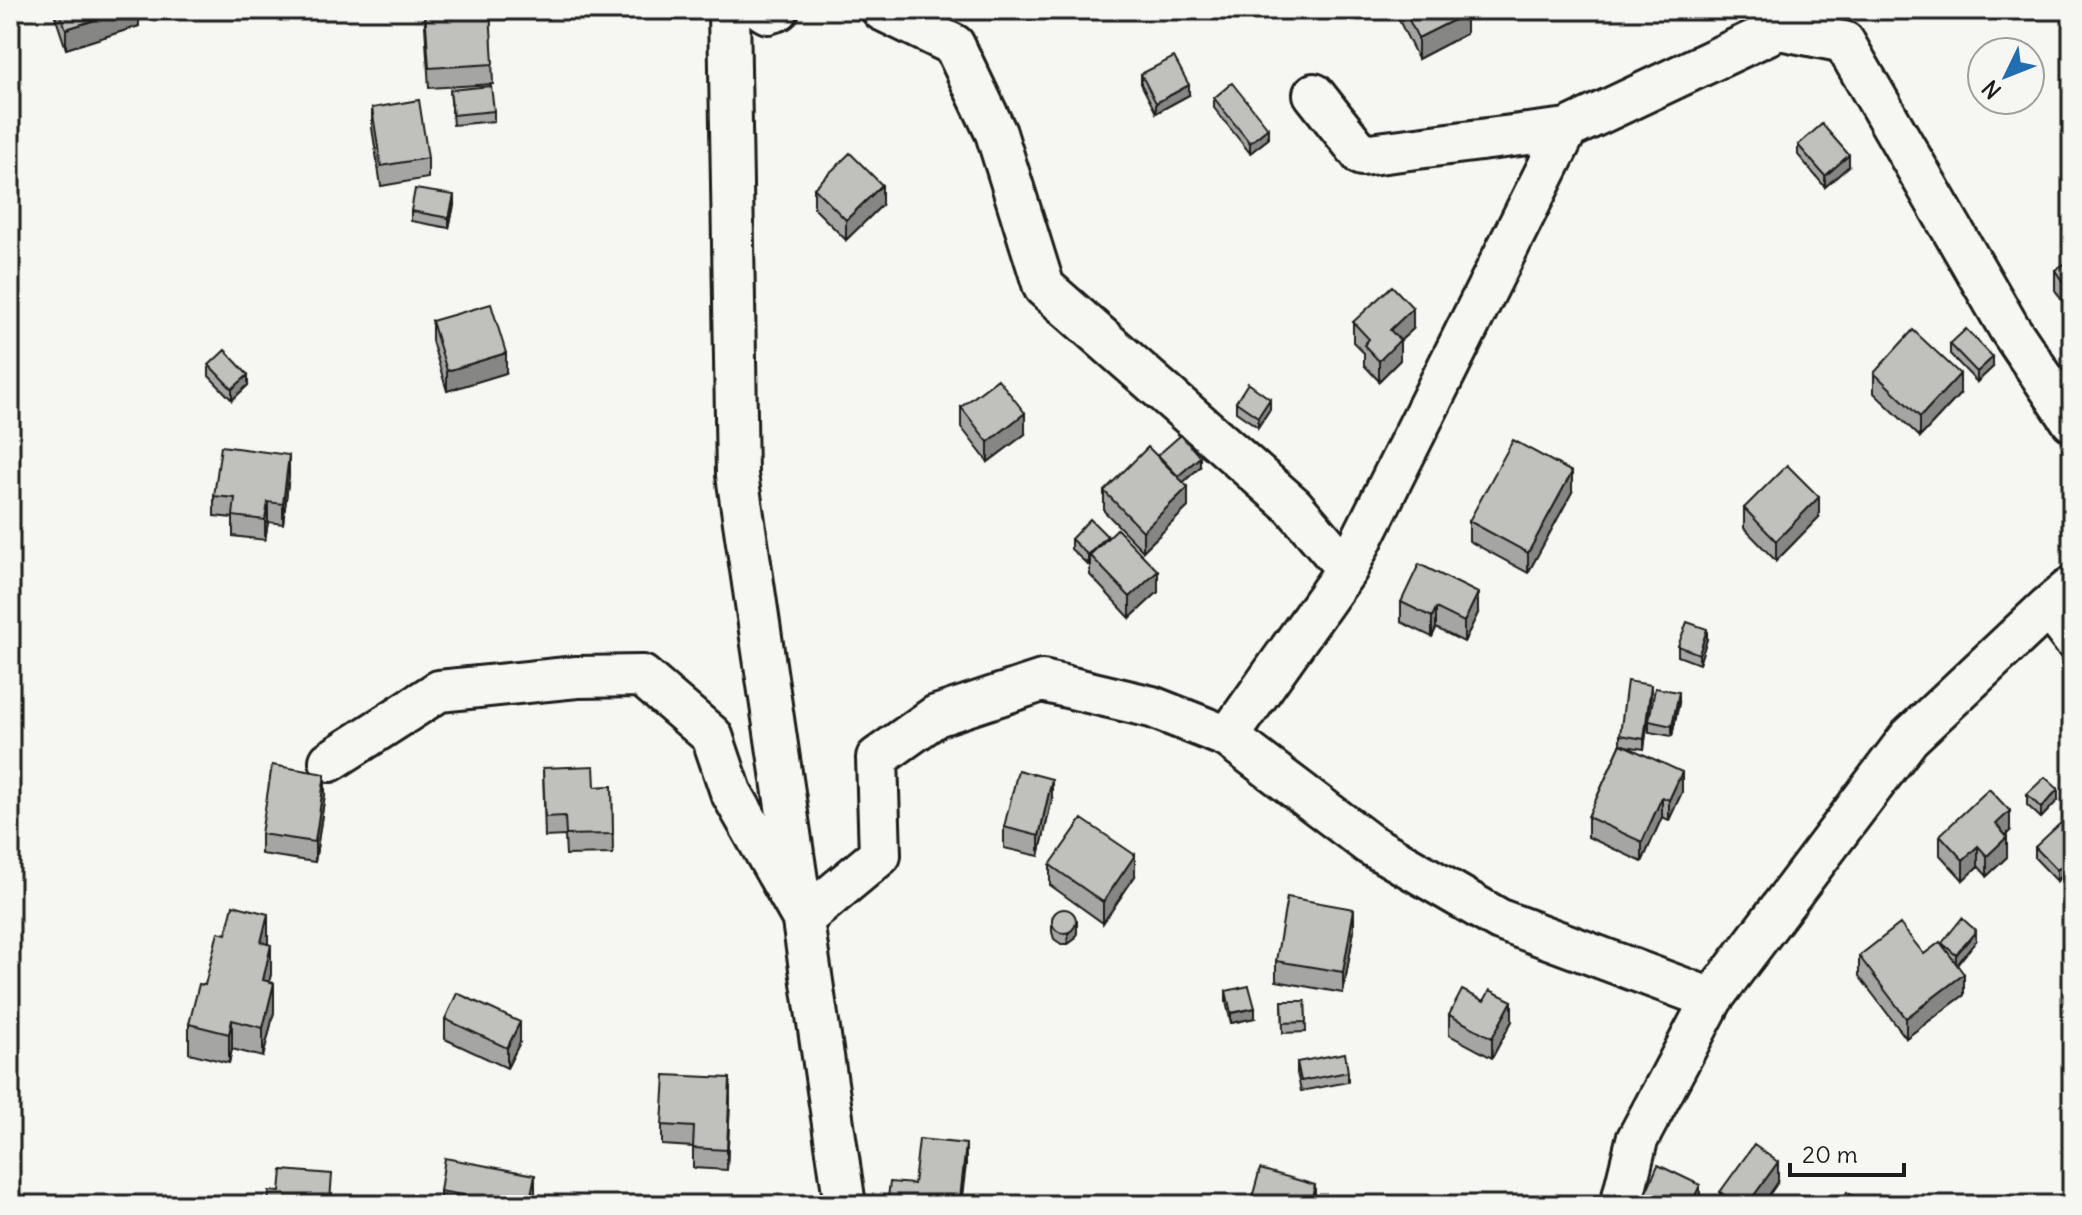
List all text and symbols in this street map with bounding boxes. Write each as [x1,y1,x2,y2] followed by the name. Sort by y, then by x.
[1966,36,2046,116] north arrow
[1976,75,2007,105] text: N
[1790,1127,1904,1177] scale bar
[1802,1139,1858,1169] text: 20 m

